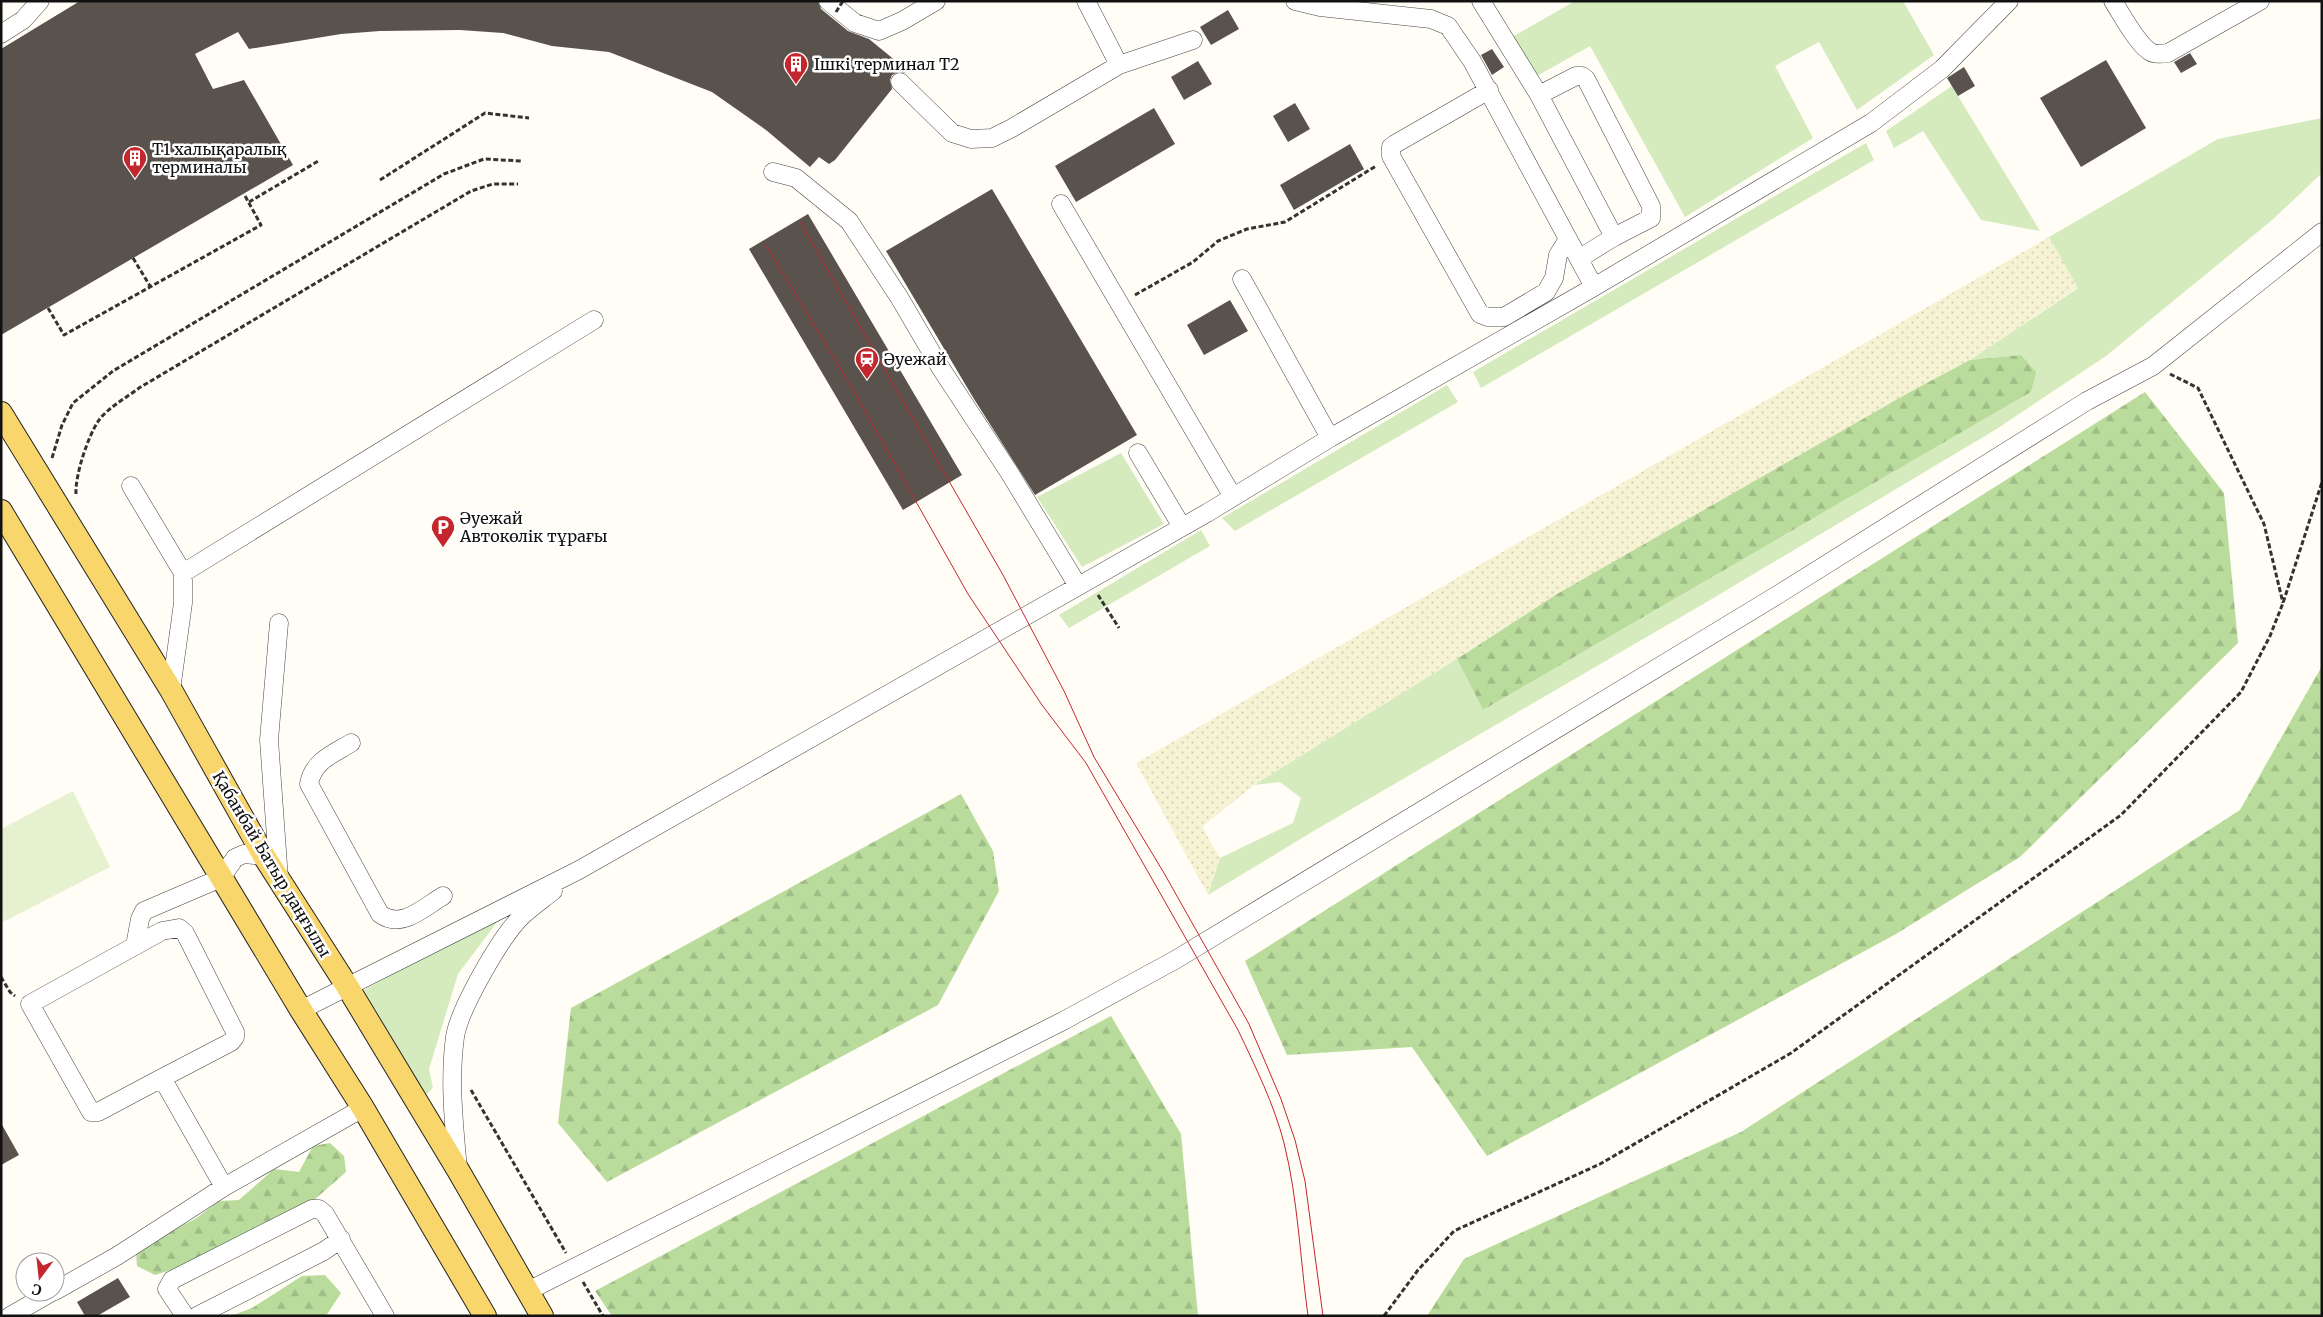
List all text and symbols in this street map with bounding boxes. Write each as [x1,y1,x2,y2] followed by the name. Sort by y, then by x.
[783,51,809,85] building icon: Ішкі терминал T2
[814,54,960,74] place label: Ішкі терминал T2
[152,139,287,177] place label: T1 халықаралық терминалы
[122,145,148,179] building icon: T1 халықаралық терминалы
[854,346,880,380] station icon: Әуежай
[884,349,947,369] place label: Әуежай
[459,508,608,546] place label: Әуежай Автокөлік тұрағы
[430,514,456,548] parking icon: Әуежай Автокөлік тұрағы
[208,767,336,961] street label: Қабанбай Батыр даңғылы
[15,1252,65,1302] north arrow
[30,1280,43,1299] text: С

